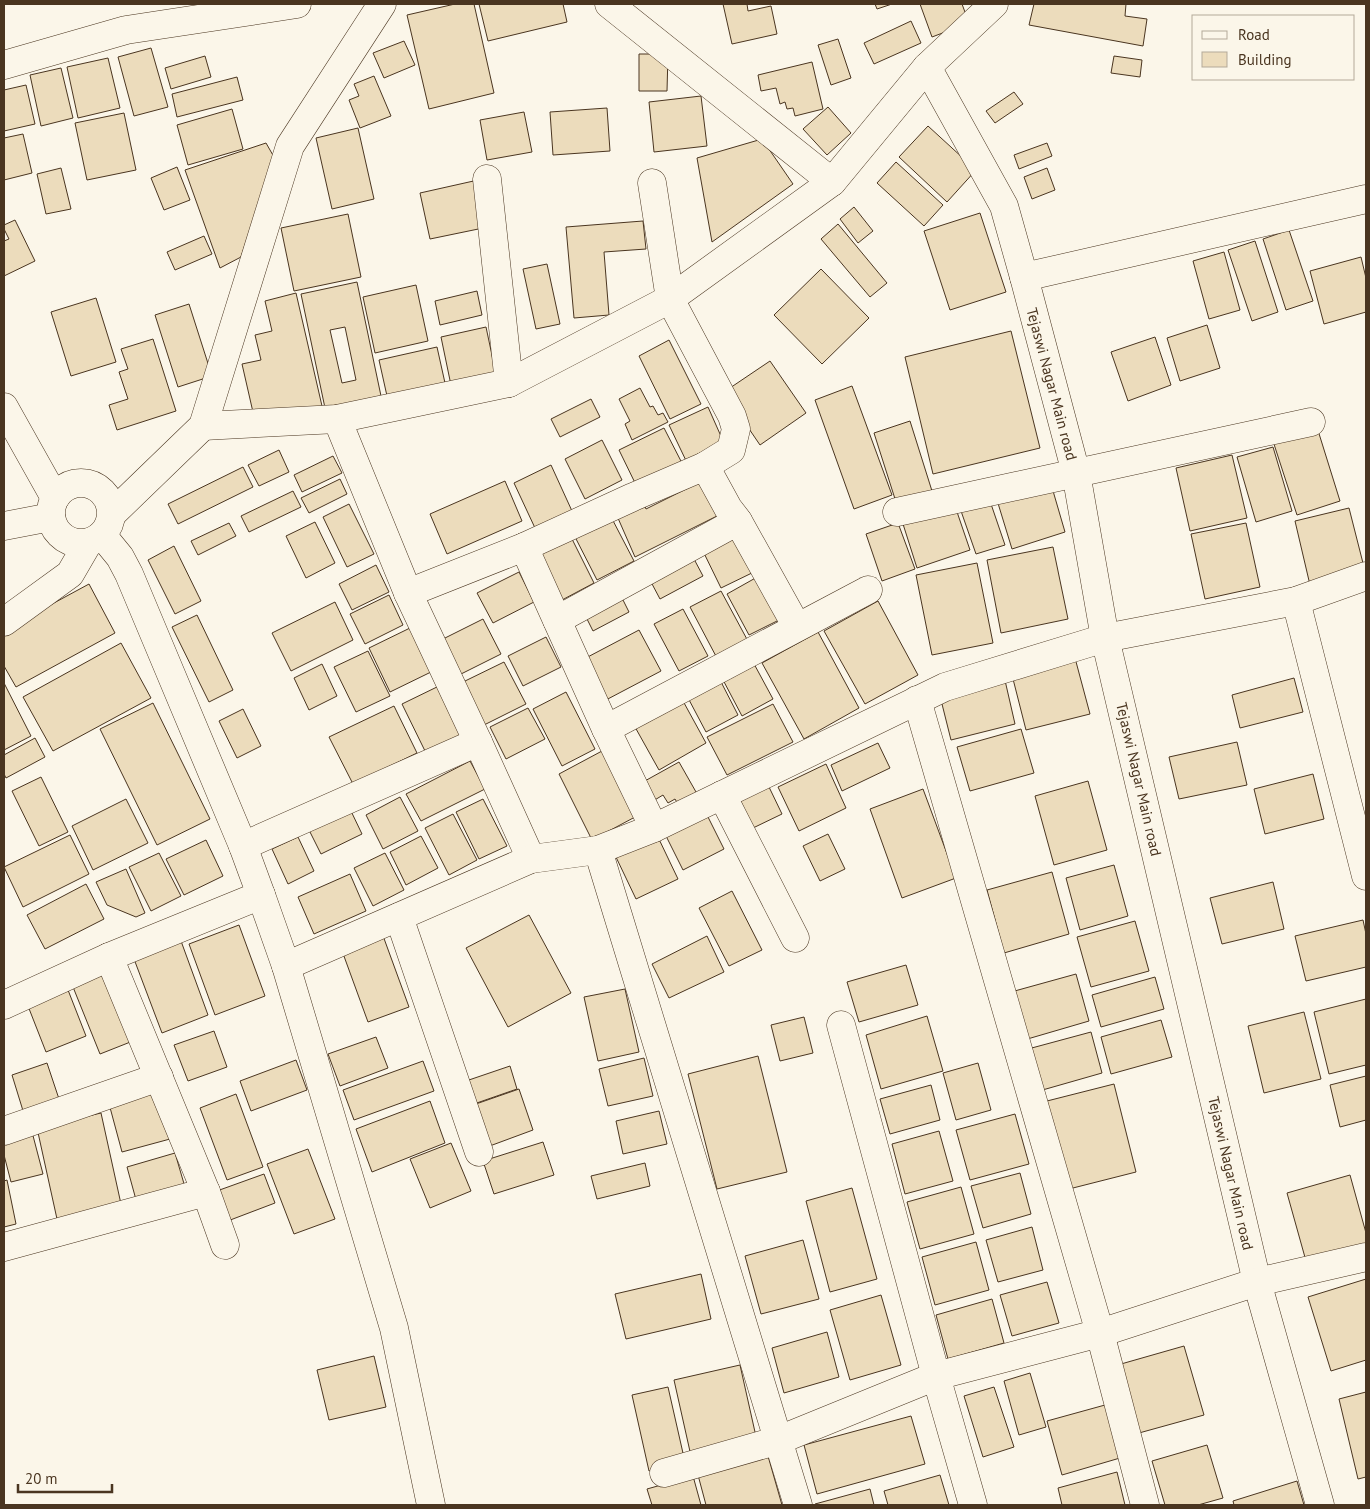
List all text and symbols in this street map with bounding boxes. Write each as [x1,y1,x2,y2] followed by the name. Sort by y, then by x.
[1192,15,1355,80] legend
[1238,25,1270,44] text: Road
[1238,50,1292,69] text: Building
[1022,306,1082,462] street label: Tejaswi Nagar Main road
[1112,700,1166,858] street label: Tejaswi Nagar Main road
[1204,1094,1258,1252] street label: Tejaswi Nagar Main road
[18,1462,111,1494] scale bar
[25,1469,58,1488] text: 20 m

